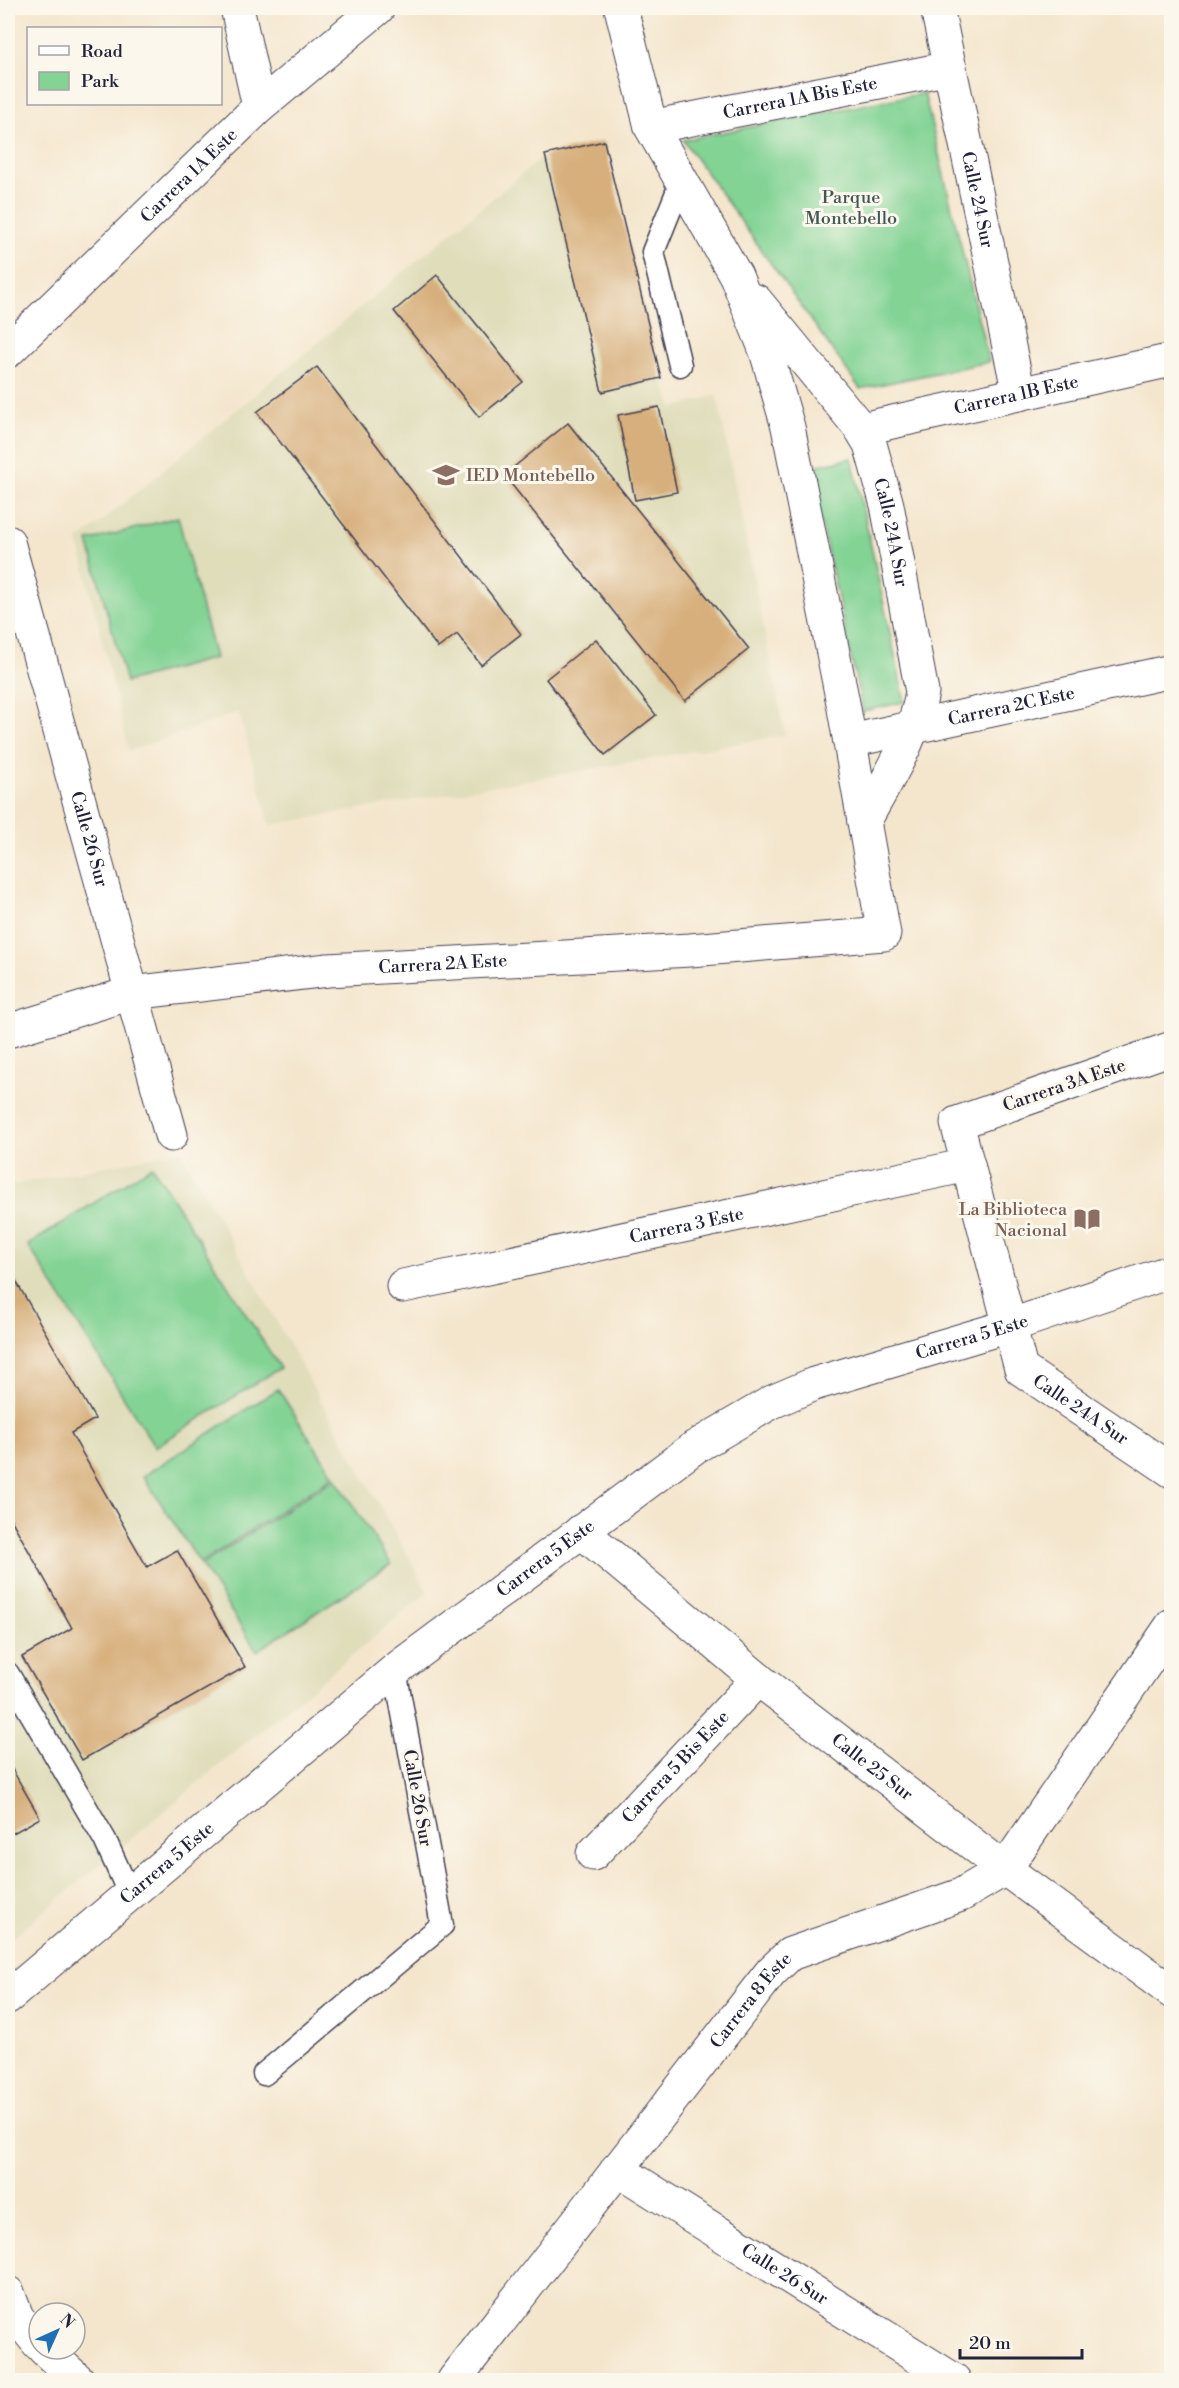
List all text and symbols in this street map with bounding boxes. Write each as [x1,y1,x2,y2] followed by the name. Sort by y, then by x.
[27,27,222,105] legend
[81,40,124,63] text: Road
[81,70,120,93] text: Park
[721,72,879,125] street label: Carrera 1A Bis Este
[136,123,242,228] street label: Carrera 1A Este
[956,149,999,250] street label: Calle 24 Sur
[805,186,897,230] park label: Parque Montebello
[952,370,1081,420] street label: Carrera 1B Este
[431,460,461,490] school or university icon: IED Montebello
[466,464,595,487] place label: IED Montebello
[868,475,913,589] street label: Calle 24A Sur
[946,681,1077,731] street label: Carrera 2C Este
[65,789,113,890] street label: Calle 26 Sur
[378,949,508,979] street label: Carrera 2A Este
[1000,1054,1129,1117] street label: Carrera 3A Este
[959,1198,1068,1242] place label: La Biblioteca Nacional
[627,1202,746,1249] street label: Carrera 3 Este
[1072,1204,1102,1234] library icon: La Biblioteca Nacional
[913,1309,1031,1365] street label: Carrera 5 Este
[1028,1369,1133,1450] street label: Calle 24A Sur
[492,1515,599,1603] street label: Carrera 5 Este
[617,1706,734,1828] street label: Carrera 5 Bis Este
[826,1729,918,1806] street label: Calle 25 Sur
[398,1748,437,1849] street label: Calle 26 Sur
[115,1817,219,1909] street label: Carrera 5 Este
[705,1947,797,2053] street label: Carrera 8 Este
[737,2239,832,2310] street label: Calle 26 Sur
[27,2301,87,2361] north arrow
[55,2310,79,2333] text: N
[960,2322,1082,2360] scale bar
[969,2332,1011,2355] text: 20 m

